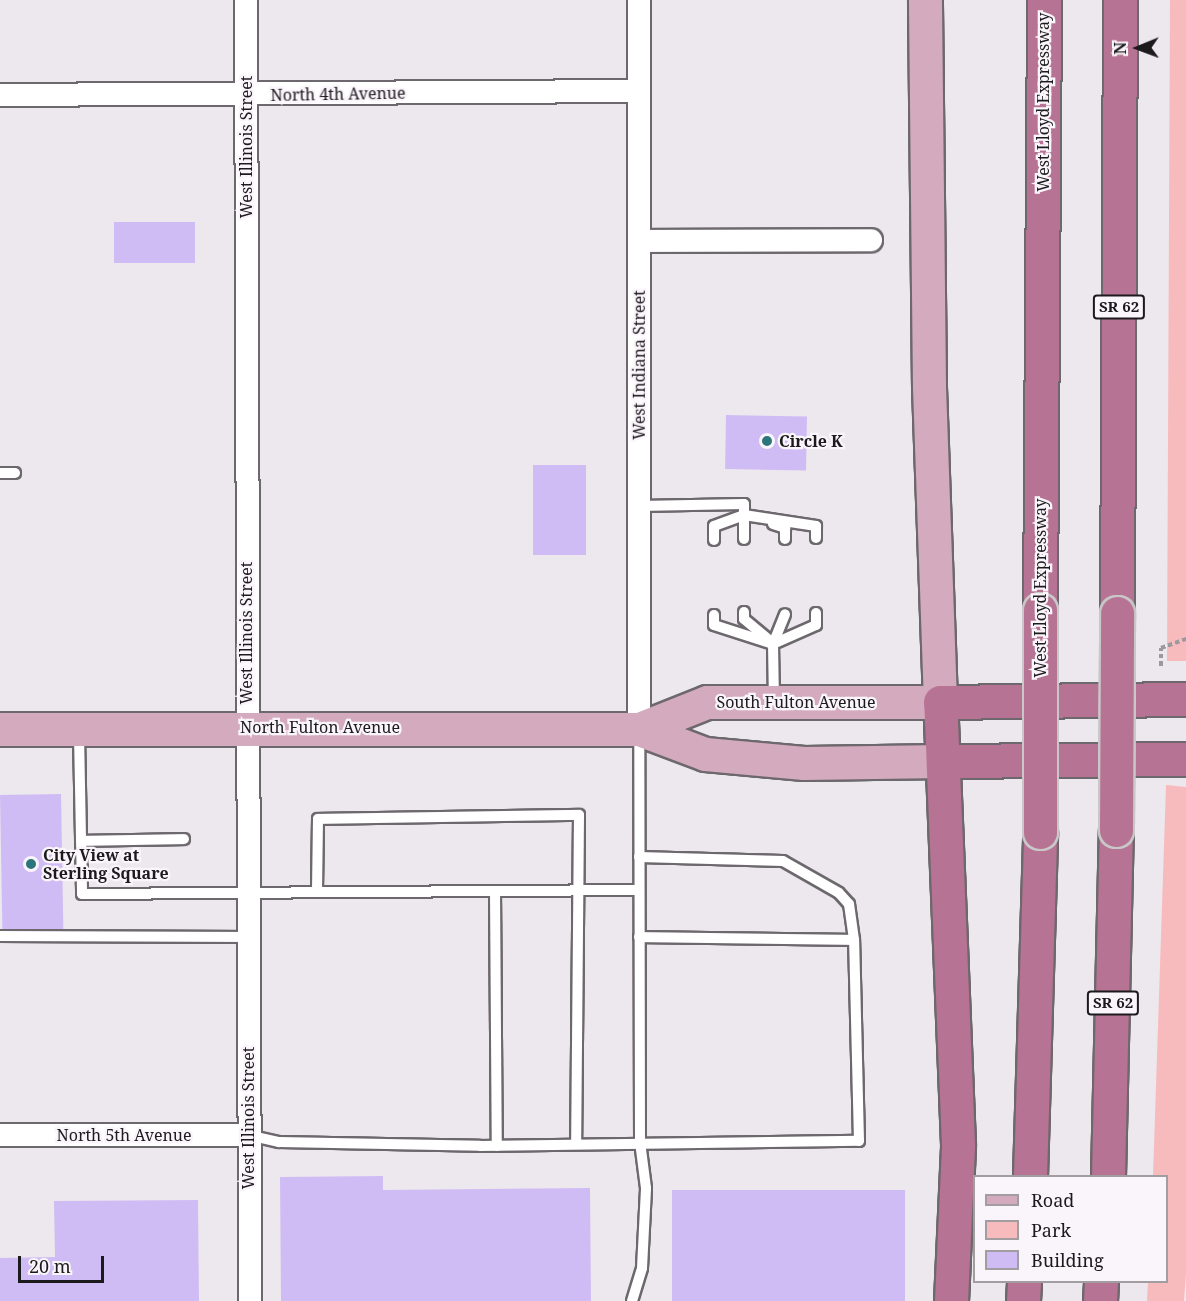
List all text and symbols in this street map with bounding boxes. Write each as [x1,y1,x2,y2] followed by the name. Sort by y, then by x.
[1033,12,1053,192] street label: West Lloyd Expressway
[1108,18,1168,78] north arrow
[1109,42,1131,55] text: N
[236,76,256,218] street label: West Illinois Street
[270,83,406,105] street label: North 4th Avenue
[629,290,649,440] street label: West Indiana Street
[1092,295,1146,319] road number: SR 62
[779,431,843,451] place label: Circle K
[760,434,774,448] marker: Circle K
[1030,498,1050,678] street label: West Lloyd Expressway
[236,562,256,704] street label: West Illinois Street
[716,692,876,712] street label: South Fulton Avenue
[240,717,400,737] street label: North Fulton Avenue
[43,845,169,883] place label: City View at Sterling Square
[24,857,38,871] marker: City View at Sterling Square
[1086,991,1140,1015] road number: SR 62
[238,1047,258,1189] street label: West Illinois Street
[56,1125,192,1145] street label: North 5th Avenue
[973,1175,1168,1283] legend
[1031,1188,1074,1212] text: Road
[1031,1218,1071,1242] text: Park
[21,1244,106,1282] scale bar
[1031,1248,1104,1272] text: Building
[29,1254,71,1278] text: 20 m

